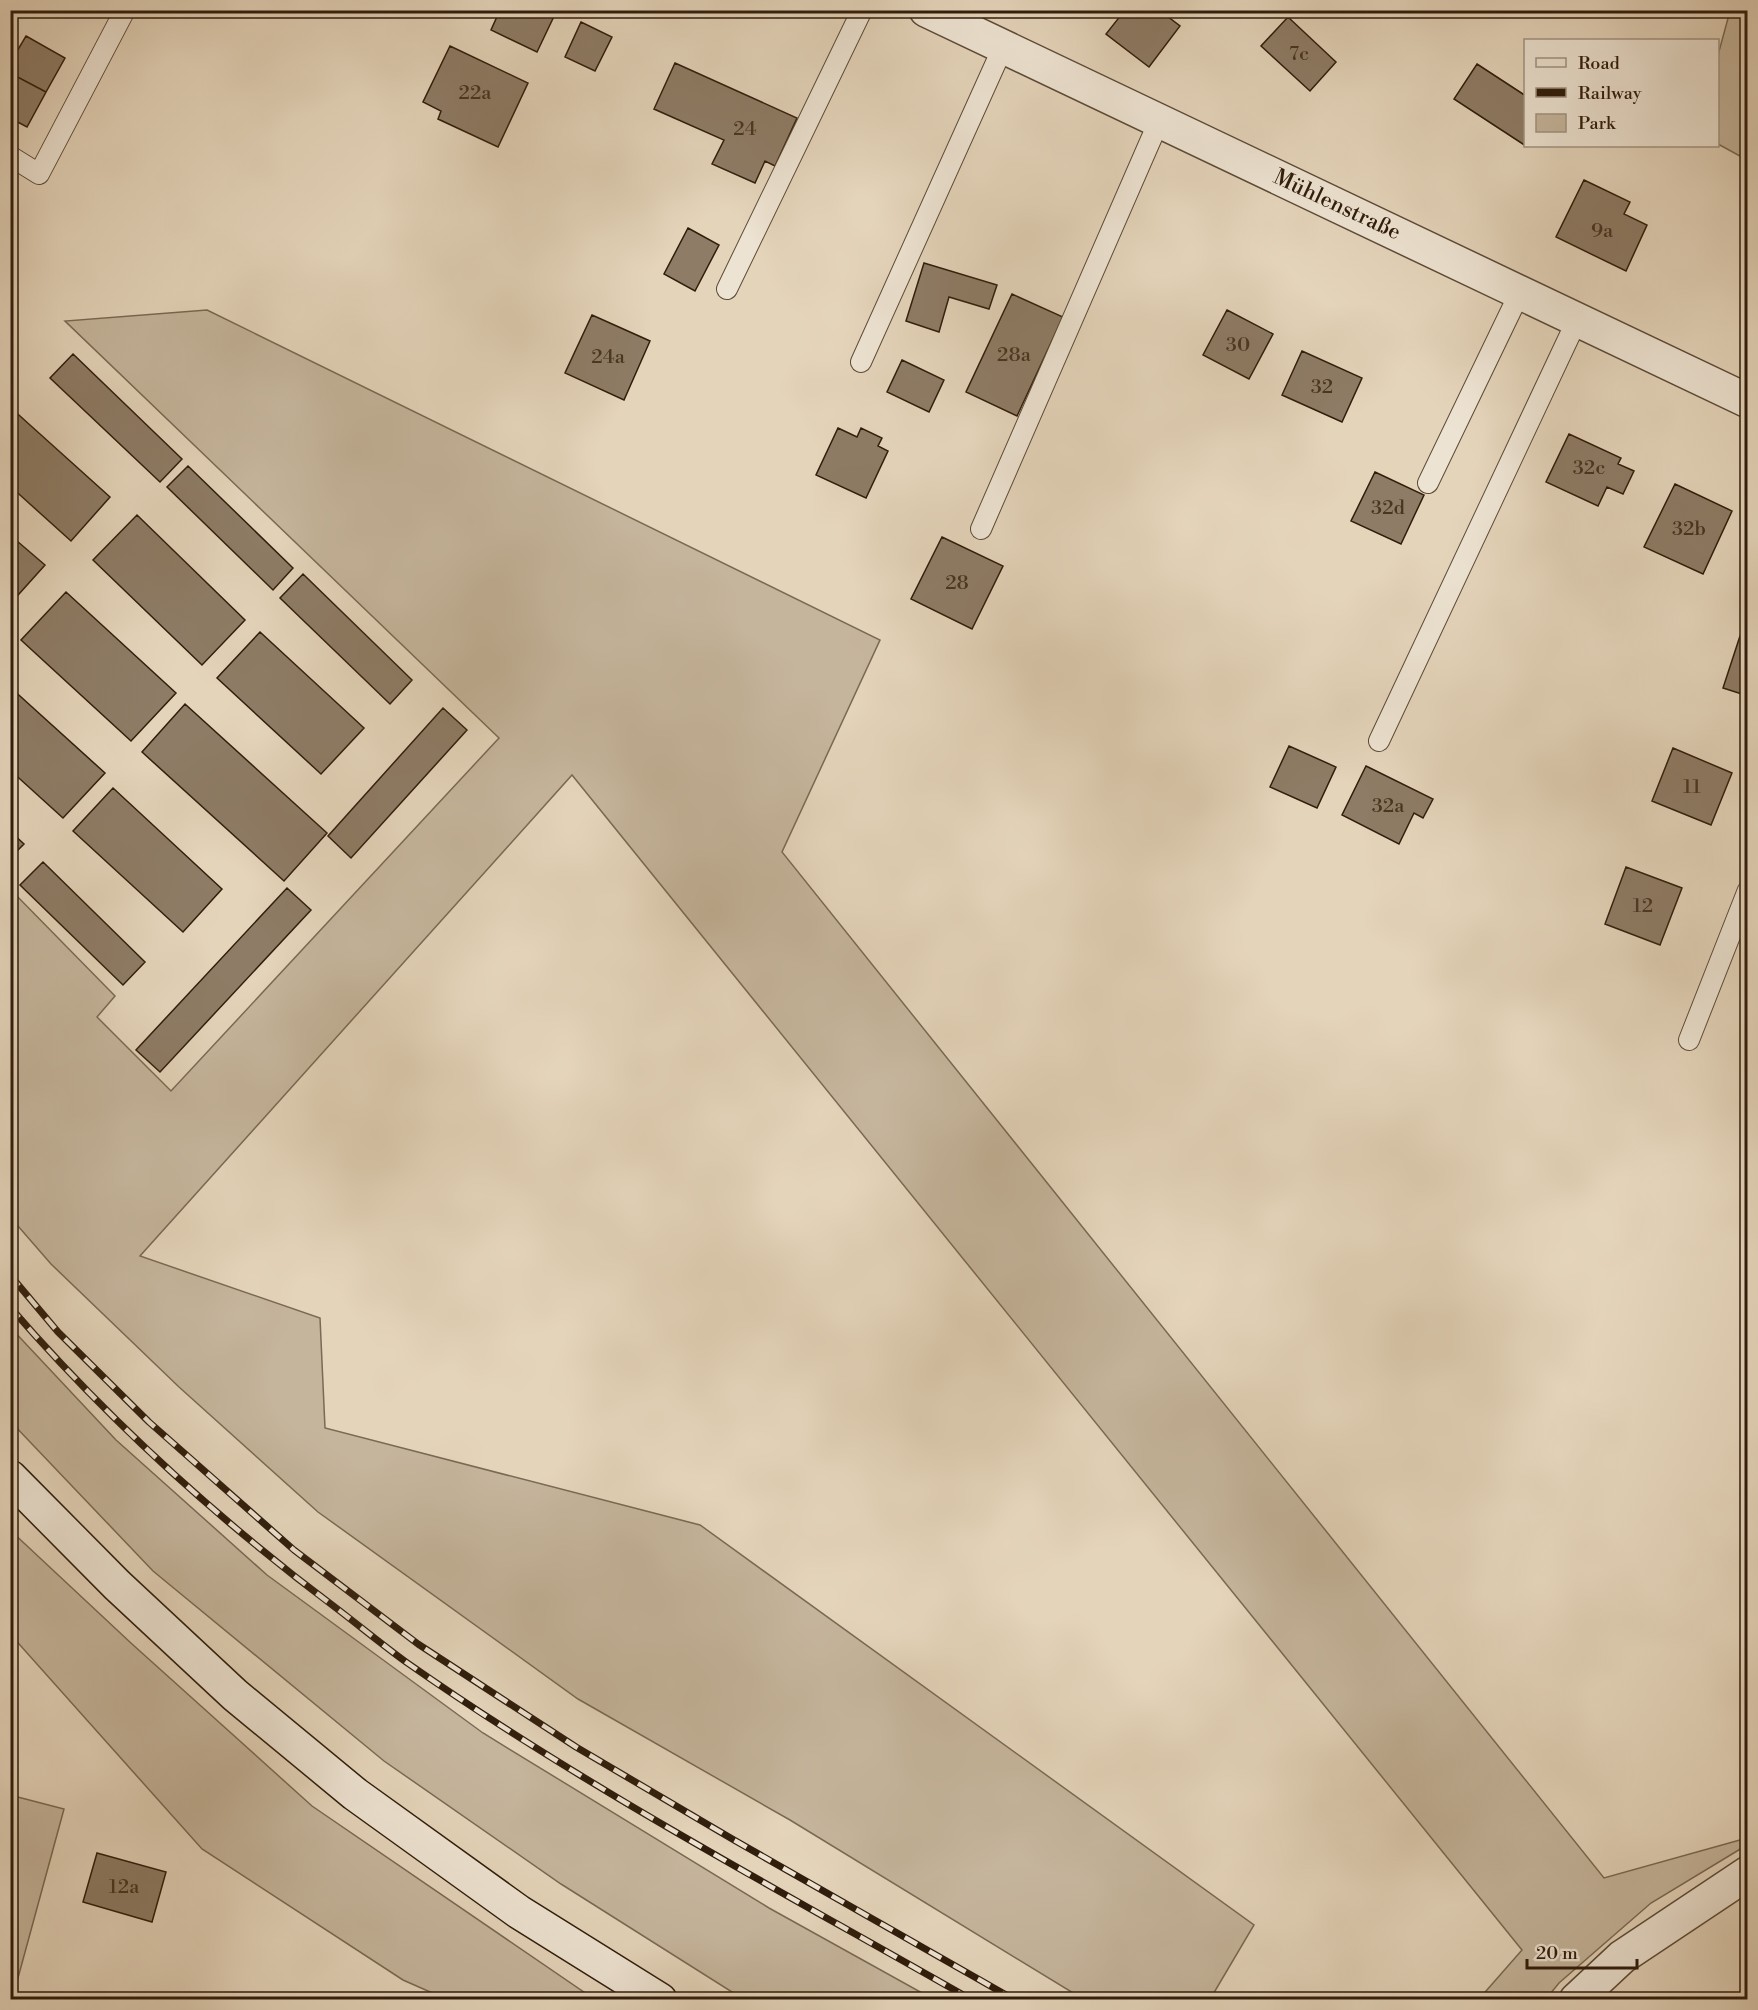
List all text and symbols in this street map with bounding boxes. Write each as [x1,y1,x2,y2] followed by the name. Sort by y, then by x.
[1524,39,1719,147] legend
[1289,42,1309,67] house number: 7c
[1578,52,1621,75] text: Road
[459,81,492,106] house number: 22a
[1578,82,1642,105] text: Railway
[1578,112,1617,135] text: Park
[733,117,757,142] house number: 24
[1269,164,1405,246] street label: Mühlenstraße
[1591,219,1614,244] house number: 9a
[1226,333,1250,358] house number: 30
[997,343,1032,368] house number: 28a
[591,345,626,370] house number: 24a
[1311,375,1333,400] house number: 32
[1573,456,1605,481] house number: 32c
[1371,496,1406,521] house number: 32d
[1672,517,1706,542] house number: 32b
[945,571,969,596] house number: 28
[1683,775,1701,800] house number: 11
[1372,794,1405,819] house number: 32a
[1633,894,1653,919] house number: 12
[109,1875,140,1900] house number: 12a
[1527,1932,1636,1970] scale bar
[1536,1942,1578,1965] text: 20 m

